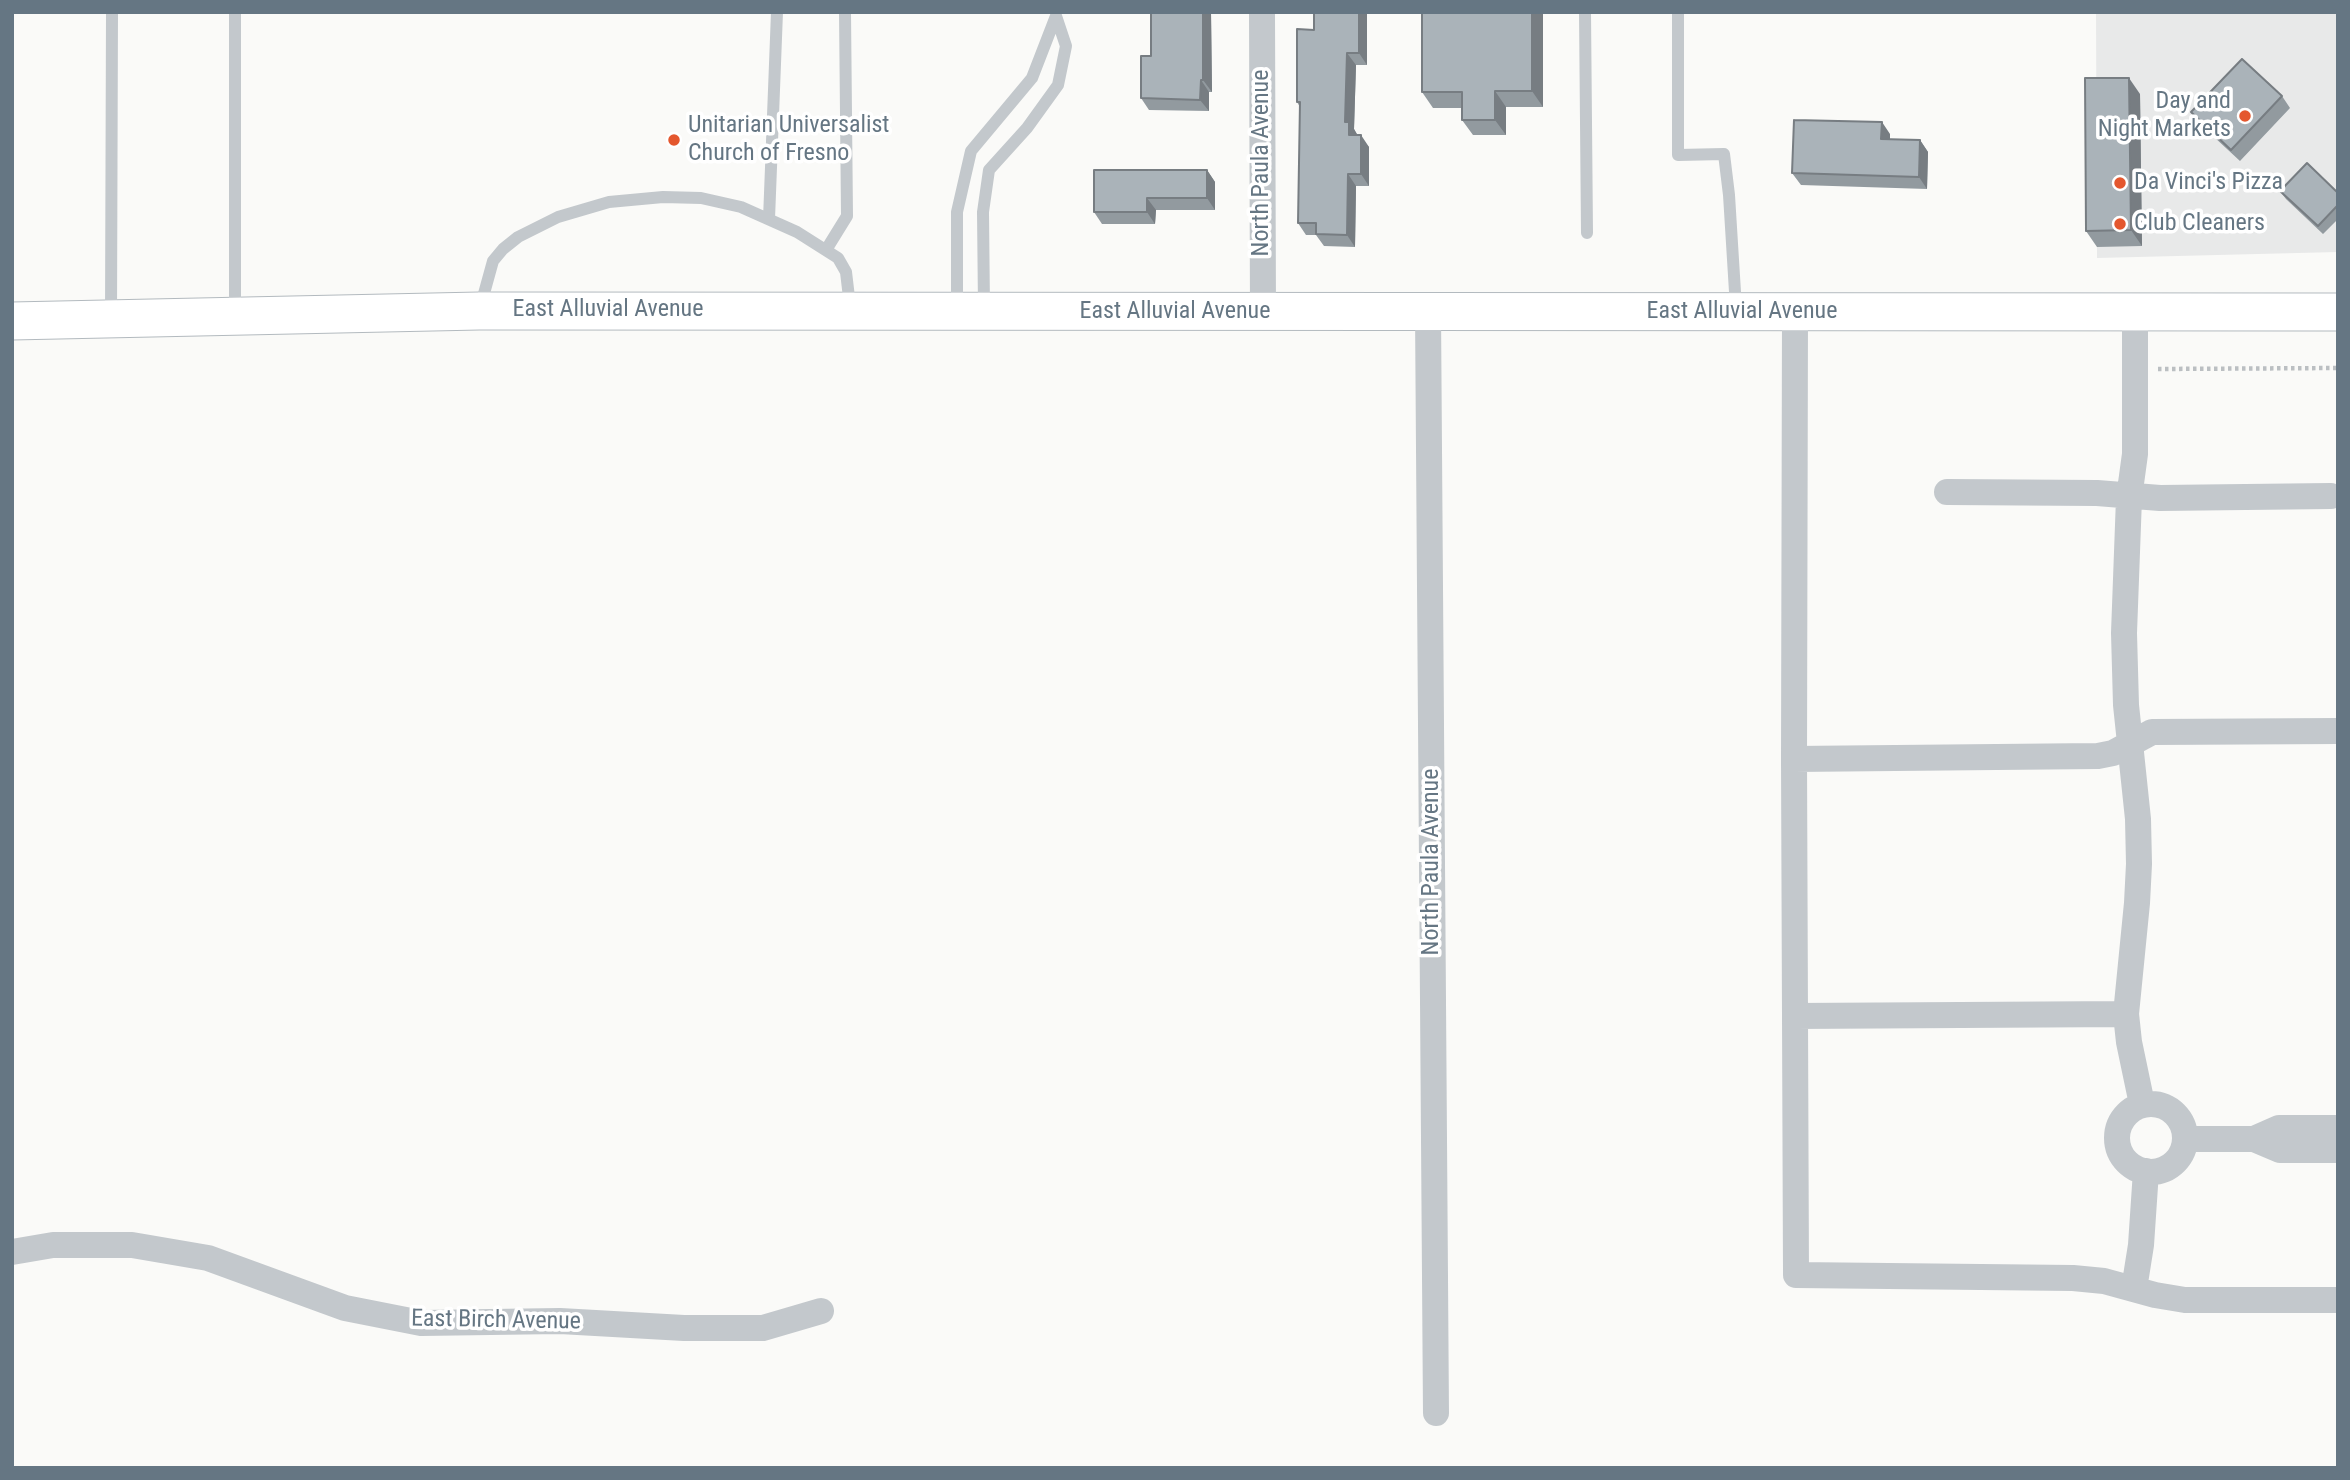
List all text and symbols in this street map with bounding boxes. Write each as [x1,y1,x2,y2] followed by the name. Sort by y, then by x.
[1248,70,1276,256] street label: North Paula Avenue
[2098,88,2231,144] place label: Day and Night Markets
[2237,108,2253,124] marker: Day and Night Markets
[688,112,889,168] place label: Unitarian Universalist Church of Fresno
[666,132,682,148] marker: Unitarian Universalist Church of Fresno
[2134,169,2283,197] place label: Da Vinci's Pizza
[2112,175,2128,191] marker: Da Vinci's Pizza
[2134,210,2265,238] place label: Club Cleaners
[2112,216,2128,232] marker: Club Cleaners
[513,296,703,324] street label: East Alluvial Avenue
[1080,298,1270,326] street label: East Alluvial Avenue
[1647,298,1837,326] street label: East Alluvial Avenue
[1418,769,1446,955] street label: North Paula Avenue
[411,1305,581,1337] street label: East Birch Avenue

